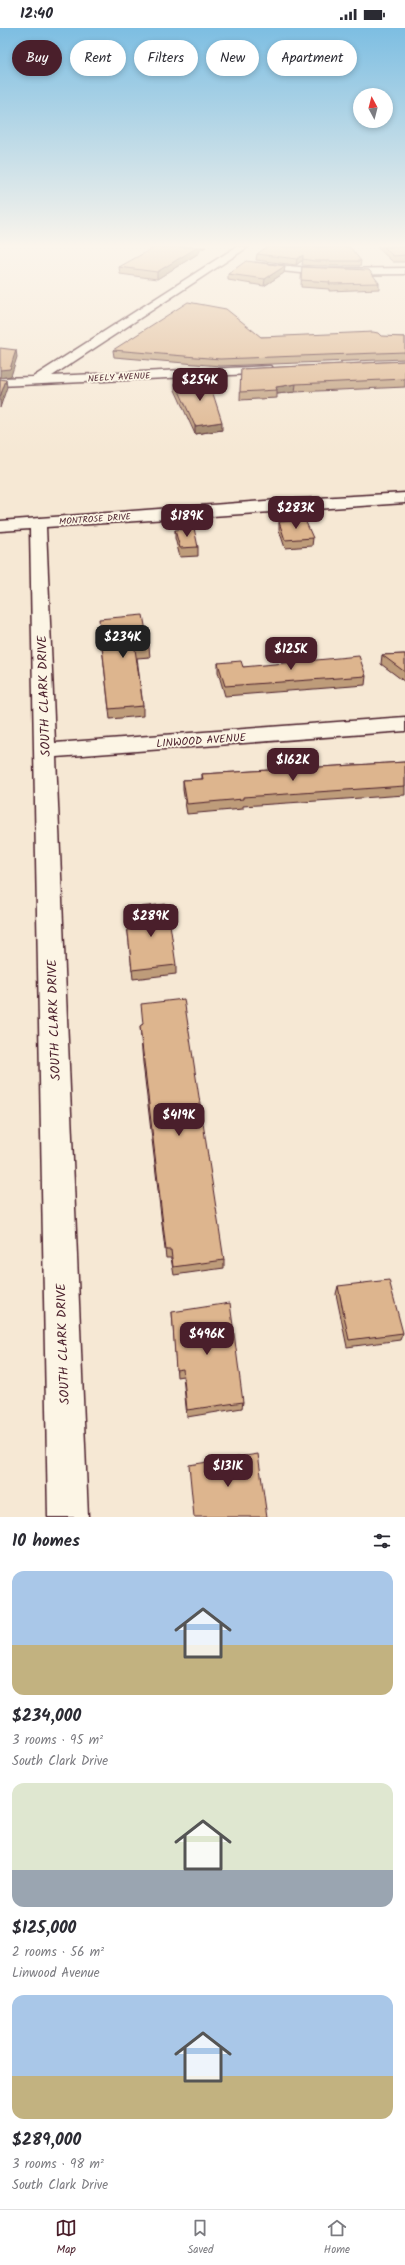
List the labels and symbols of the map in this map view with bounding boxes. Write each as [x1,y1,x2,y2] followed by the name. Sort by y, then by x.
[353,88,393,128] north arrow
[87,368,151,387] street label: NEELY AVENUE
[172,368,228,402] pin: $254K
[268,496,324,530] pin: $283K
[159,504,215,538] pin: $189K
[59,509,132,529] street label: MONTROSE DRIVE
[95,625,151,659] pin: $234K
[32,635,57,757] street label: SOUTH CLARK DRIVE
[263,637,319,671] pin: $125K
[156,729,247,753] street label: LINWOOD AVENUE
[265,748,321,782] pin: $162K
[123,904,179,938] pin: $289K
[42,959,67,1081] street label: SOUTH CLARK DRIVE
[151,1103,207,1137] pin: $419K
[51,1283,76,1405] street label: SOUTH CLARK DRIVE
[179,1322,235,1356] pin: $496K
[200,1454,256,1488] pin: $131K

